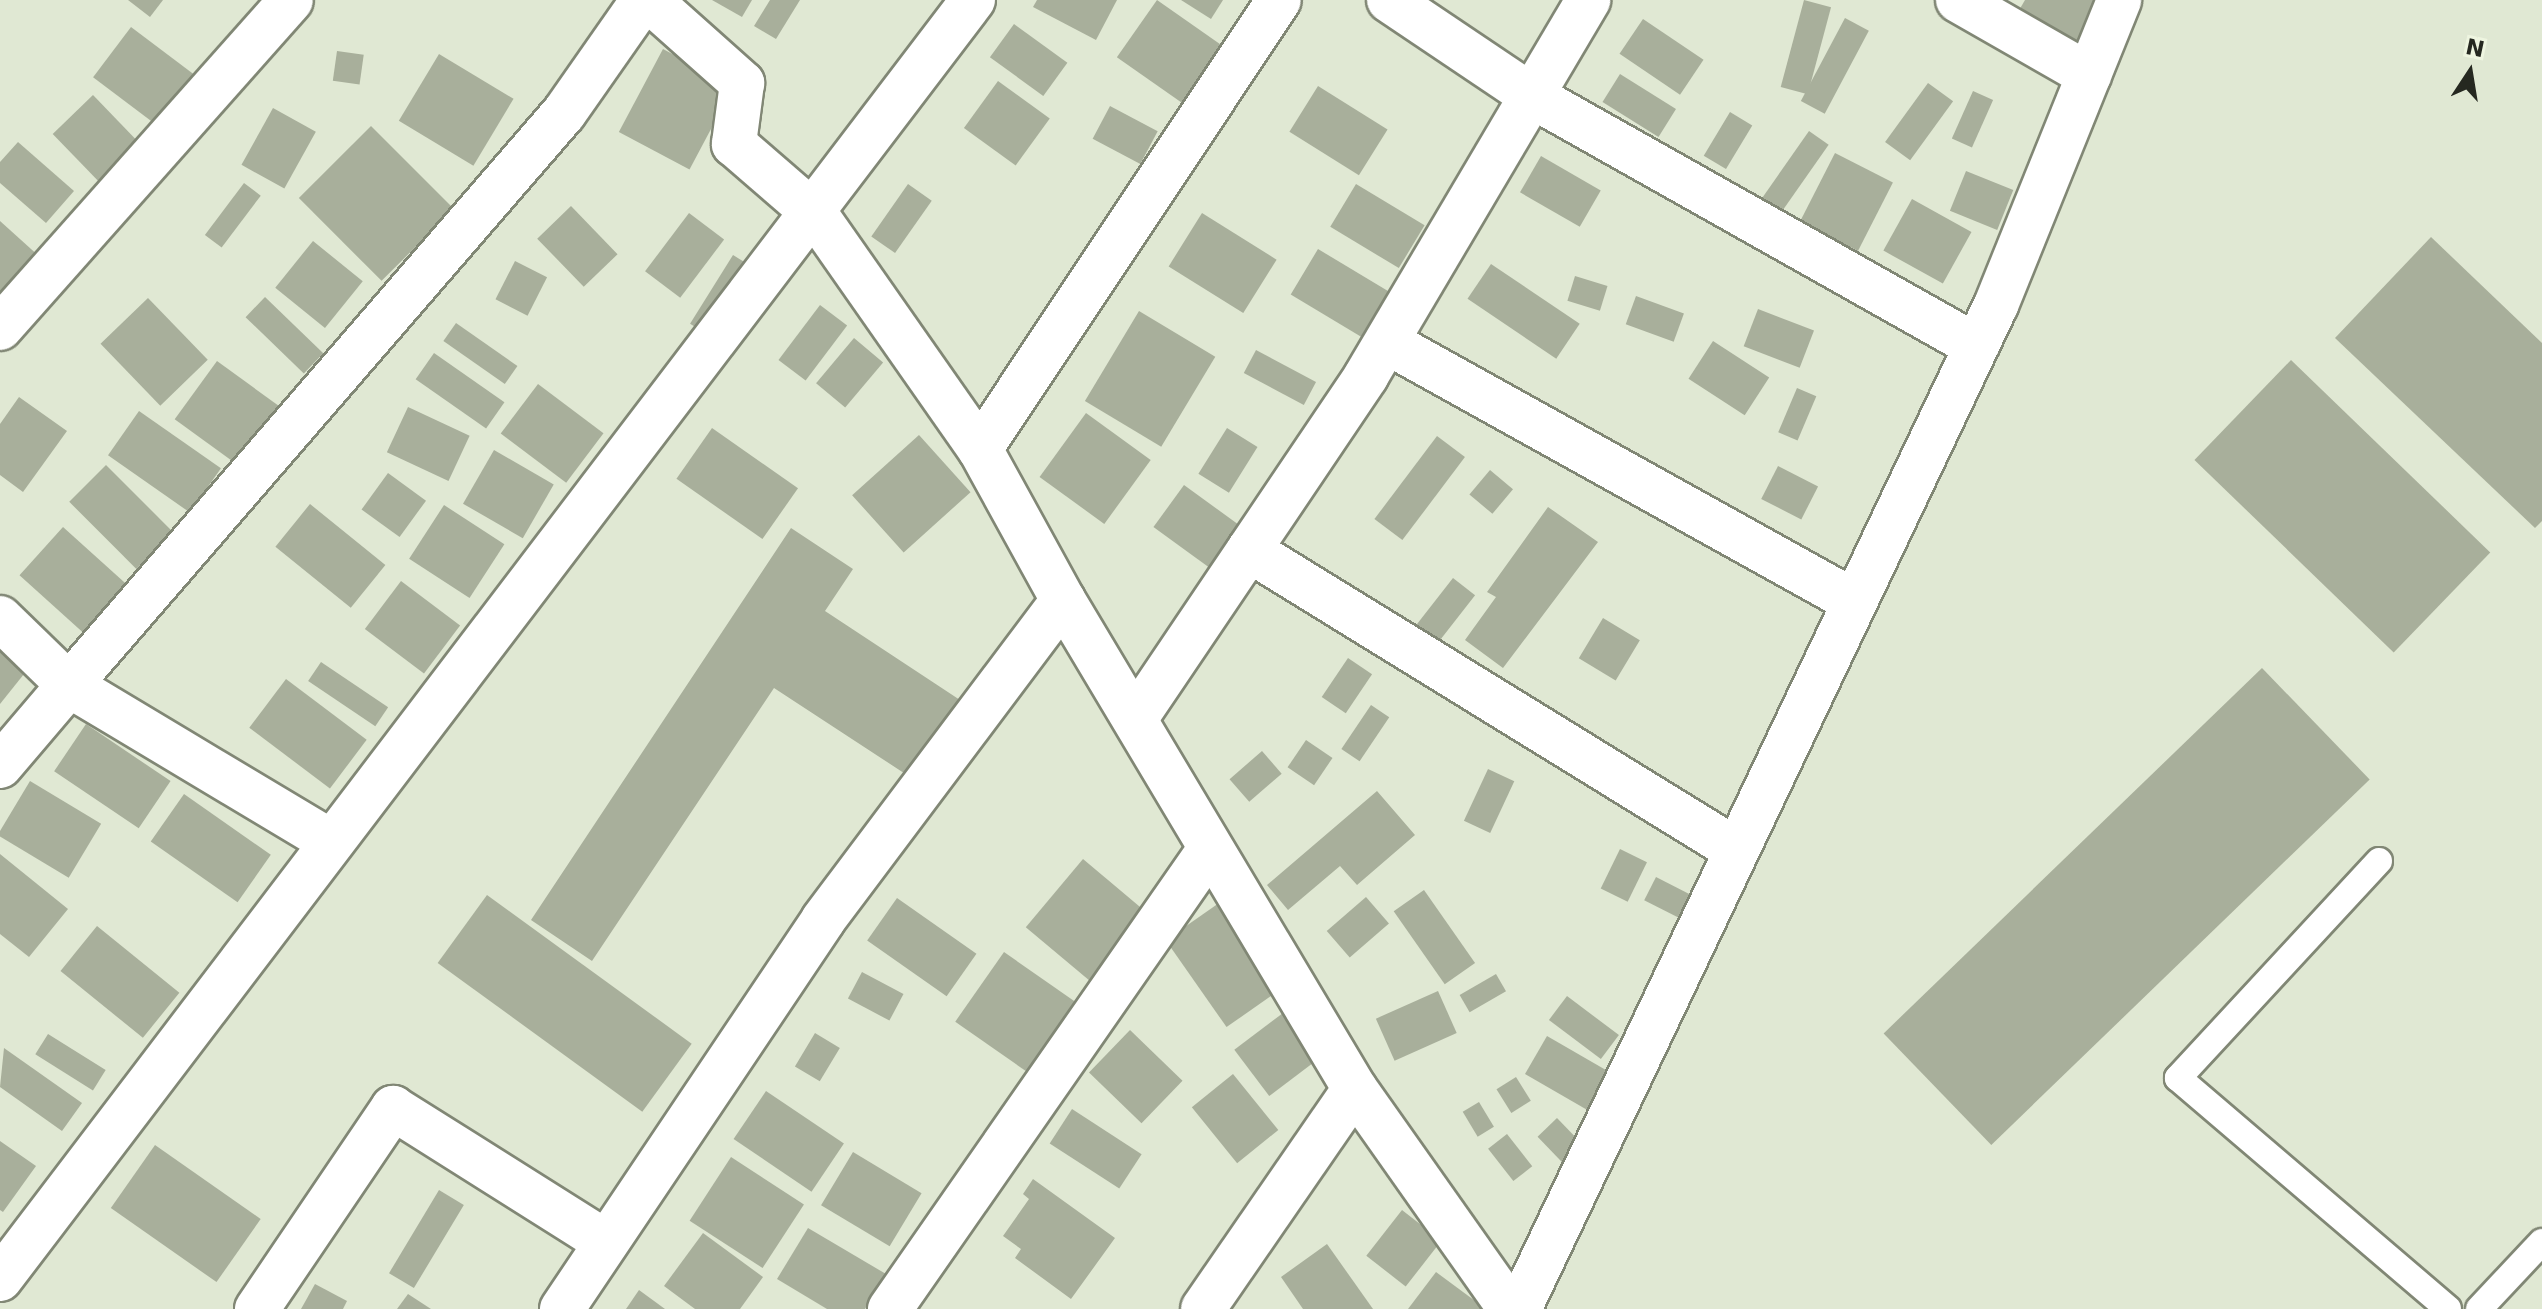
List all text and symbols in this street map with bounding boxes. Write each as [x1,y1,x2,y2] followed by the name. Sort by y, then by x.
[2430,32,2510,112] north arrow
[2463,34,2487,62] text: N

